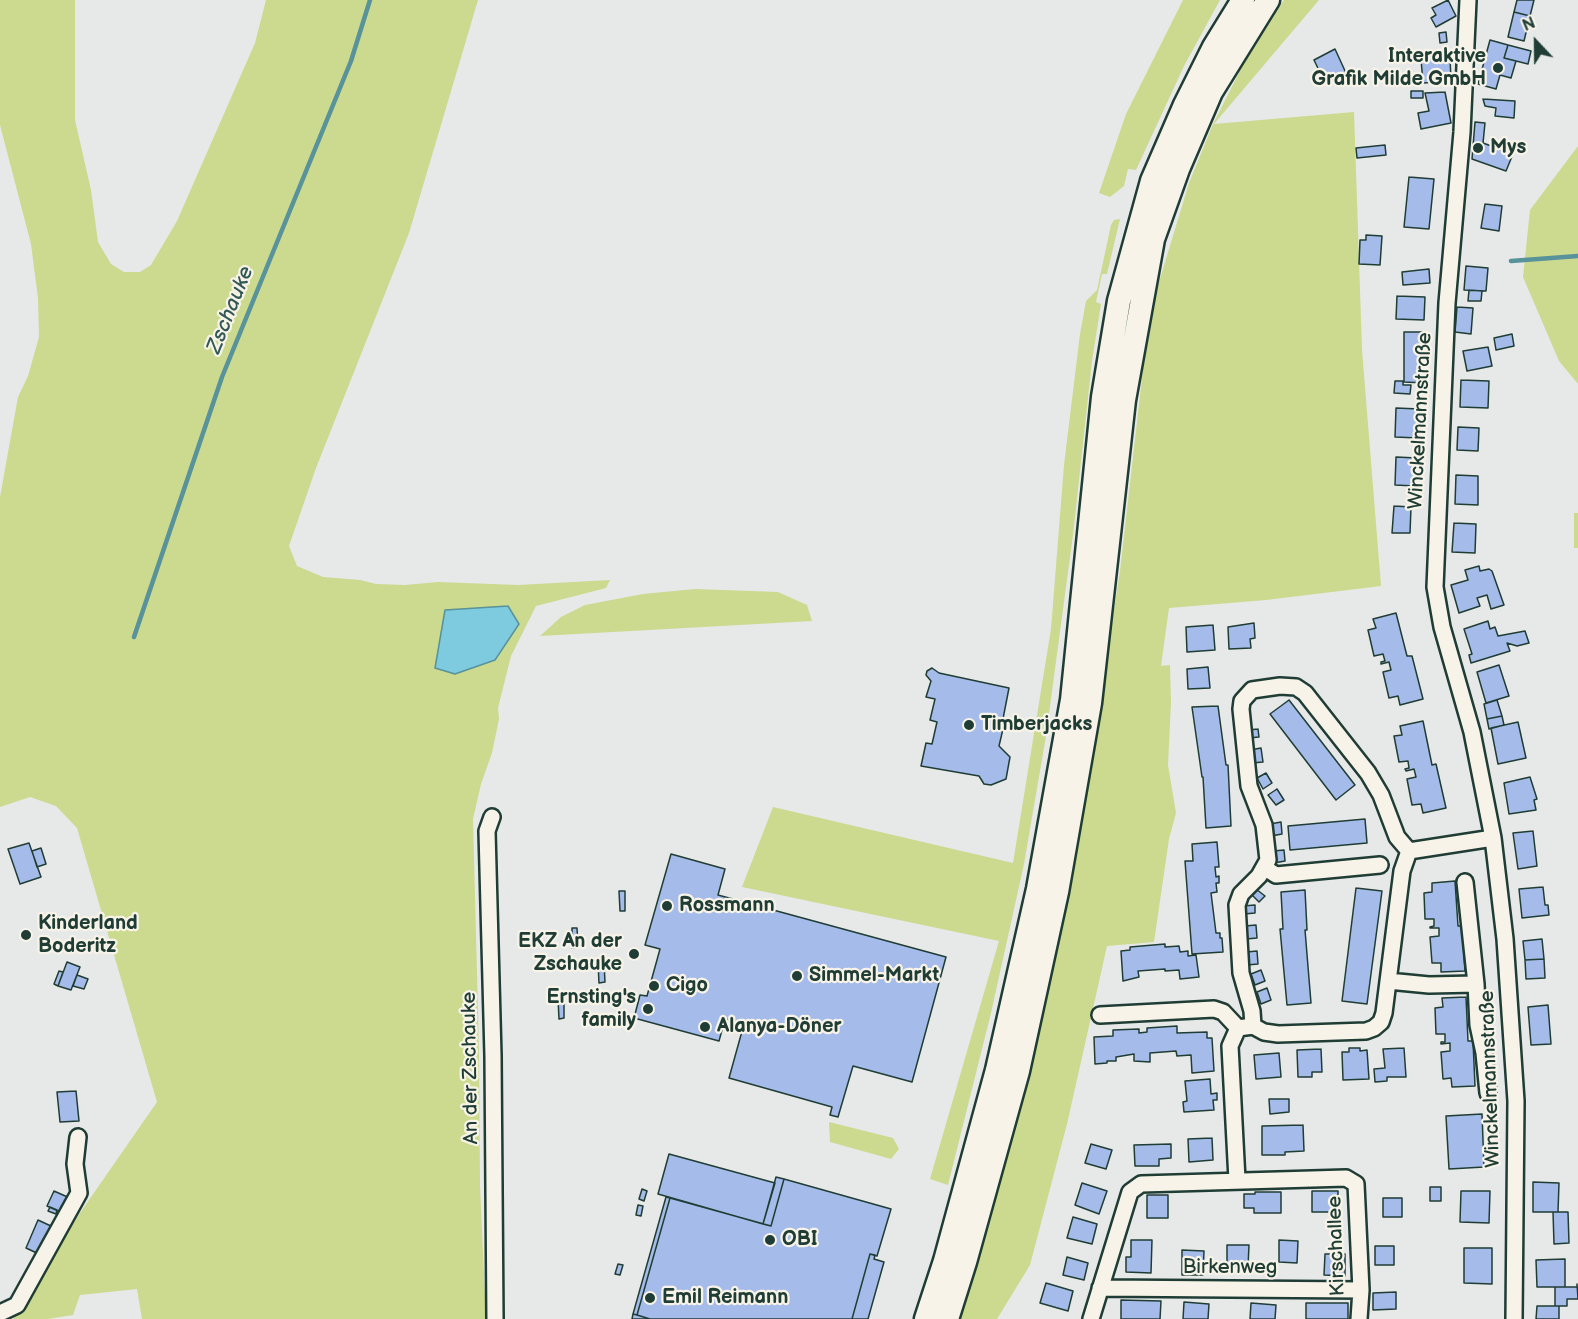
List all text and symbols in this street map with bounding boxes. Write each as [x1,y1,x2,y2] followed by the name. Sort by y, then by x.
[1506,12,1566,72] north arrow
[1520,14,1538,36] text: N
[1312,45,1486,92] place label: Interaktive Grafik Milde GmbH
[1491,61,1505,75] marker: Interaktive Grafik Milde GmbH
[1490,136,1526,160] place label: Mys
[1471,141,1485,155] marker: Mys
[202,263,260,357] water label: Zschauke
[1404,332,1438,510] street label: Winckelmannstraße
[981,713,1092,737] place label: Timberjacks
[962,718,976,732] marker: Timberjacks
[679,894,775,918] place label: Rossmann
[660,899,674,913] marker: Rossmann
[38,912,138,959] place label: Kinderland Boderitz
[19,928,33,942] marker: Kinderland Boderitz
[518,930,622,977] place label: EKZ An der Zschauke
[627,947,641,961] marker: EKZ An der Zschauke
[809,964,939,988] place label: Simmel-Markt
[790,969,804,983] marker: Simmel-Markt
[666,974,708,998] place label: Cigo
[647,979,661,993] marker: Cigo
[546,986,636,1033] place label: Ernsting's family
[1476,990,1506,1168] street label: Winckelmannstraße
[458,992,484,1144] street label: An der Zschauke
[641,1002,655,1016] marker: Ernsting's family
[717,1015,841,1039] place label: Alanya-Döner
[698,1020,712,1034] marker: Alanya-Döner
[1323,1196,1351,1296] street label: Kirschallee
[782,1228,818,1252] place label: OBI
[763,1233,777,1247] marker: OBI
[1183,1256,1277,1280] street label: Birkenweg
[662,1286,788,1310] place label: Emil Reimann
[643,1291,657,1305] marker: Emil Reimann

